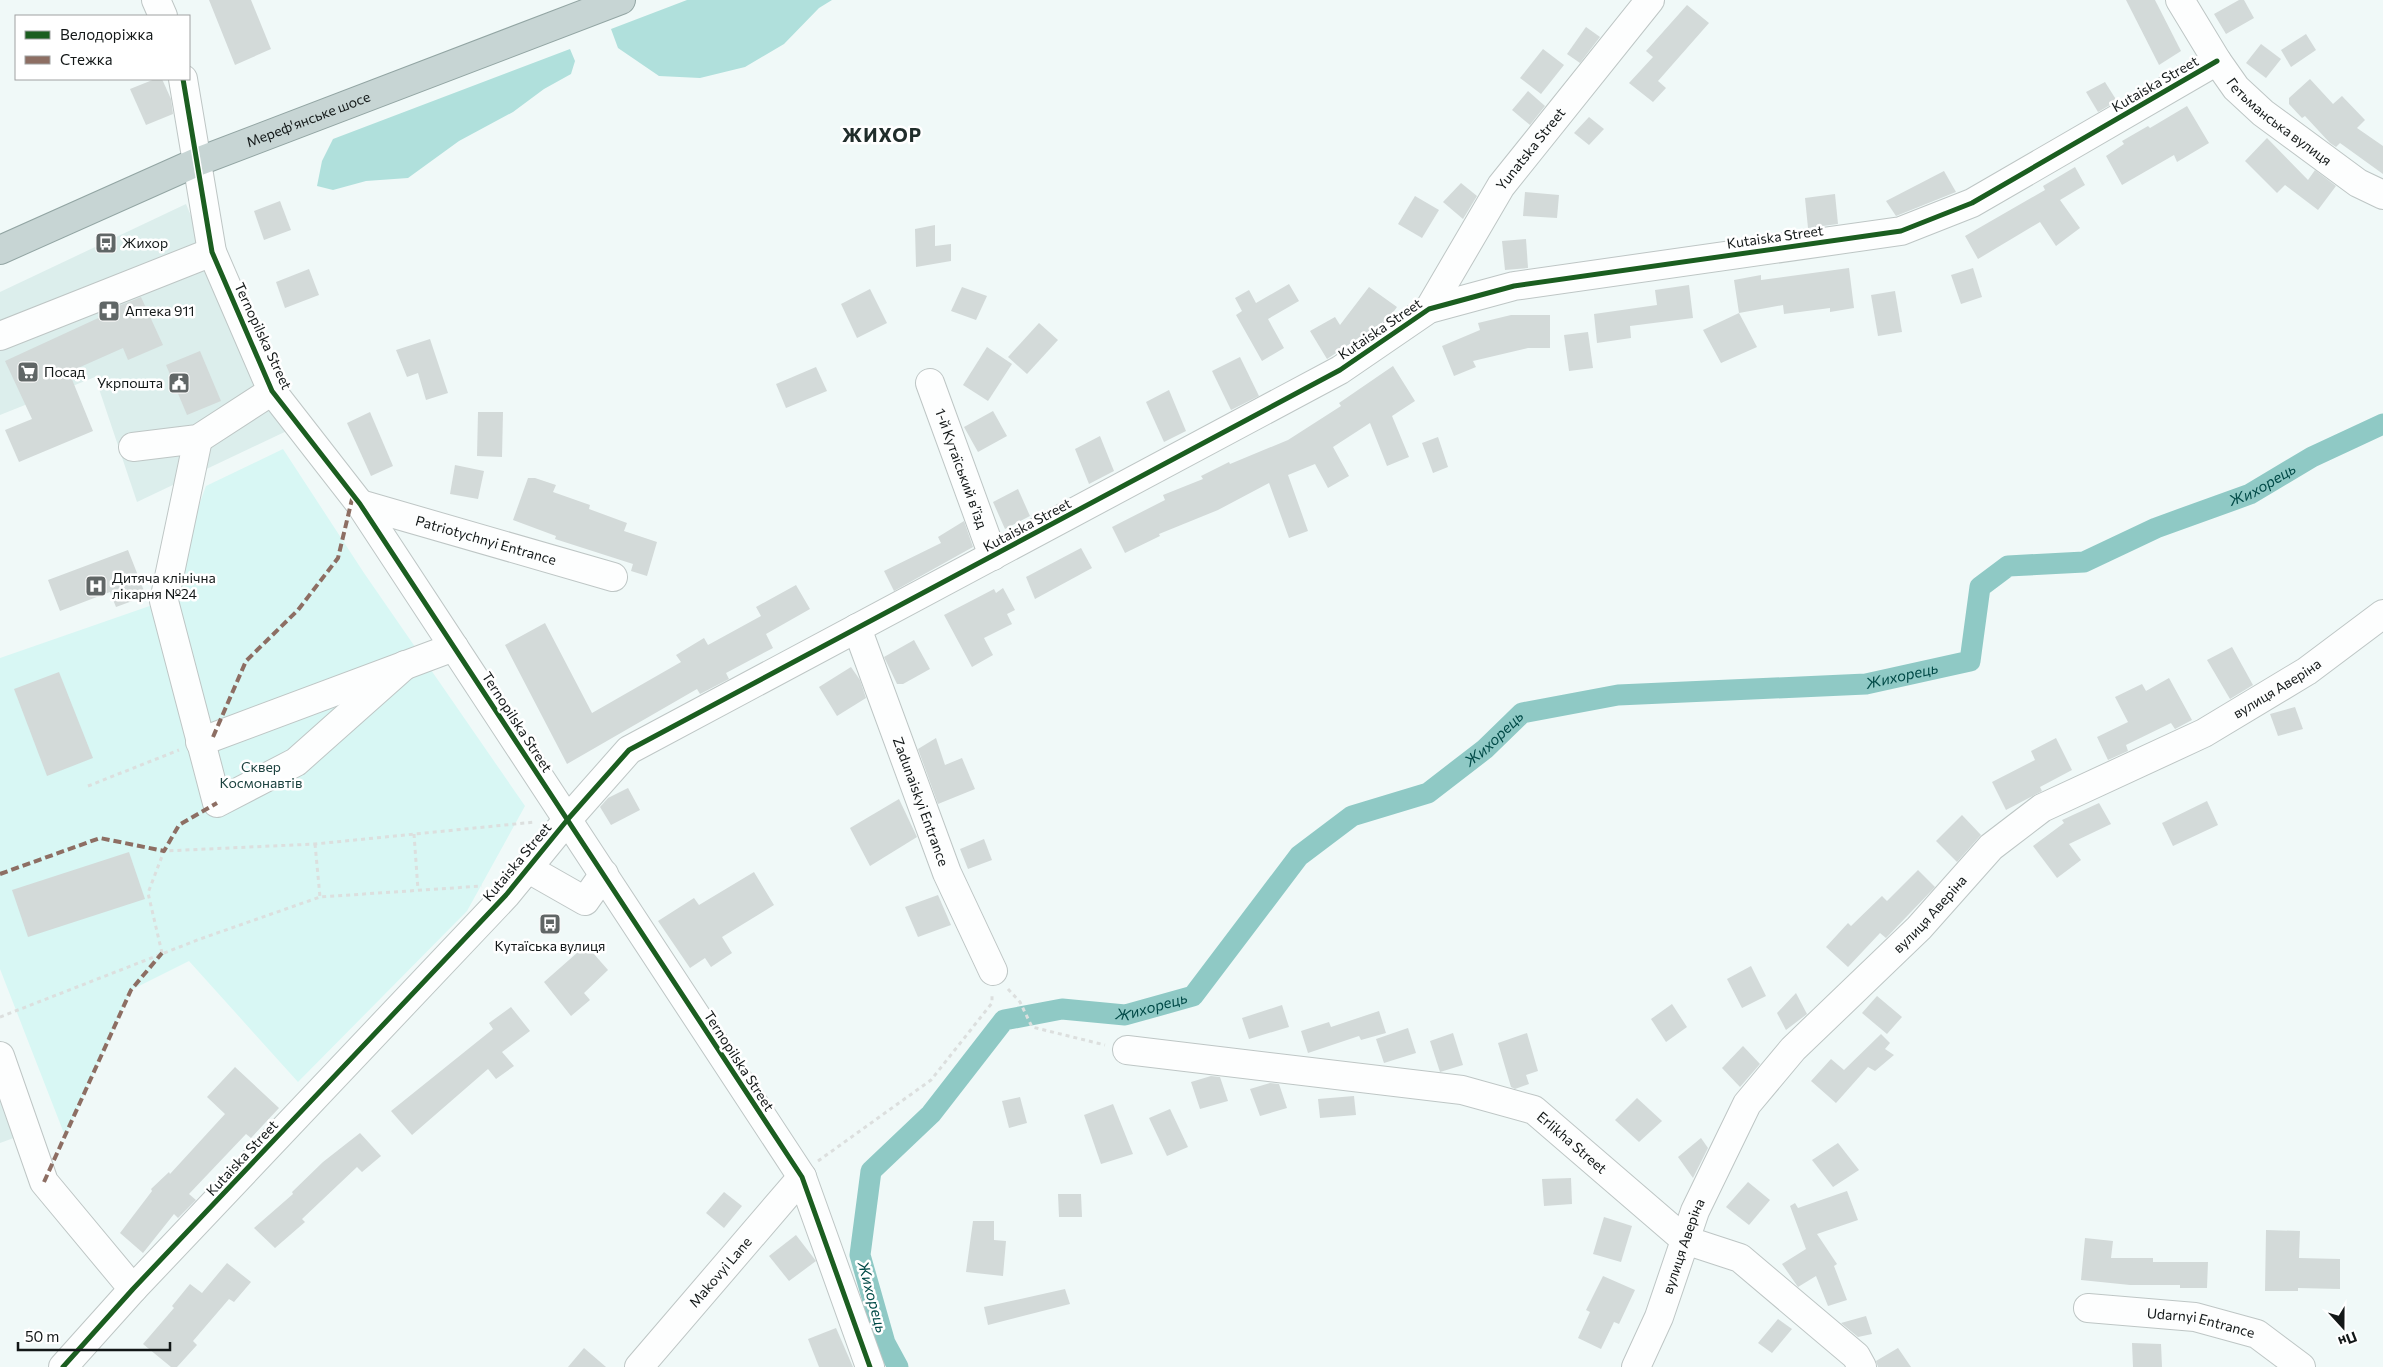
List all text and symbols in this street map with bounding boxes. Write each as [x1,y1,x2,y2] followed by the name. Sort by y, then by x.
[15,15,190,80] legend
[60,25,153,43] text: Велодоріжка
[60,50,113,68] text: Стежка
[2108,52,2201,115] street label: Kutaiska Street
[2223,74,2335,169] street label: Гетьманська вулиця
[244,88,373,150] street label: Мереф'янське шосе
[1492,104,1569,193] street label: Yunatska Street
[842,123,922,146] district label: ЖИХОР
[1726,221,1825,252] street label: Kutaiska Street
[94,231,118,255] bus stop icon: Жихор
[122,234,168,251] place label: Жихор
[231,280,296,392] street label: Ternopilska Street
[1335,294,1425,363] street label: Kutaiska Street
[97,299,121,323] pharmacy icon: Аптека 911
[125,302,194,319] place label: Аптека 911
[16,360,40,384] supermarket icon: Посад
[44,363,85,380] place label: Посад
[167,371,191,395] public building icon: Укрпошта
[97,374,163,391] place label: Укрпошта
[932,406,991,531] street label: 1-й Кутаїський в’їзд
[2225,459,2299,509] water label: Жихорець
[980,494,1074,555] street label: Kutaiska Street
[414,511,558,568] street label: Patriotychnyi Entrance
[112,569,216,602] place label: Дитяча клінічна лікарня №24
[84,574,108,598] hospital icon: Дитяча клінічна лікарня №24
[2230,655,2324,722] street label: вулиця Аверіна
[1863,658,1940,692] water label: Жихорець
[479,668,556,775] street label: Ternopilska Street
[1459,707,1527,770] water label: Жихорець
[890,735,953,868] street label: Zadunaiskyi Entrance
[220,758,302,791] park label: Сквер Космонавтів
[479,819,555,904] street label: Kutaiska Street
[1889,871,1970,956] street label: вулиця Аверіна
[538,912,562,936] bus stop icon: Кутаїська вулиця
[495,937,605,954] place label: Кутаїська вулиця
[1114,988,1189,1024] water label: Жихорець
[701,1007,778,1114] street label: Ternopilska Street
[1534,1108,1611,1177] street label: Erlikha Street
[202,1116,281,1199] street label: Kutaiska Street
[1658,1195,1708,1296] street label: вулиця Аверіна
[685,1233,755,1311] street label: Makovyi Lane
[854,1258,891,1335] water label: Жихорець
[2318,1302,2368,1352] north arrow
[2146,1304,2257,1341] street label: Udarnyi Entrance
[18,1320,170,1352] scale bar
[25,1327,59,1345] text: 50 m
[2336,1328,2360,1351] text: Пн

